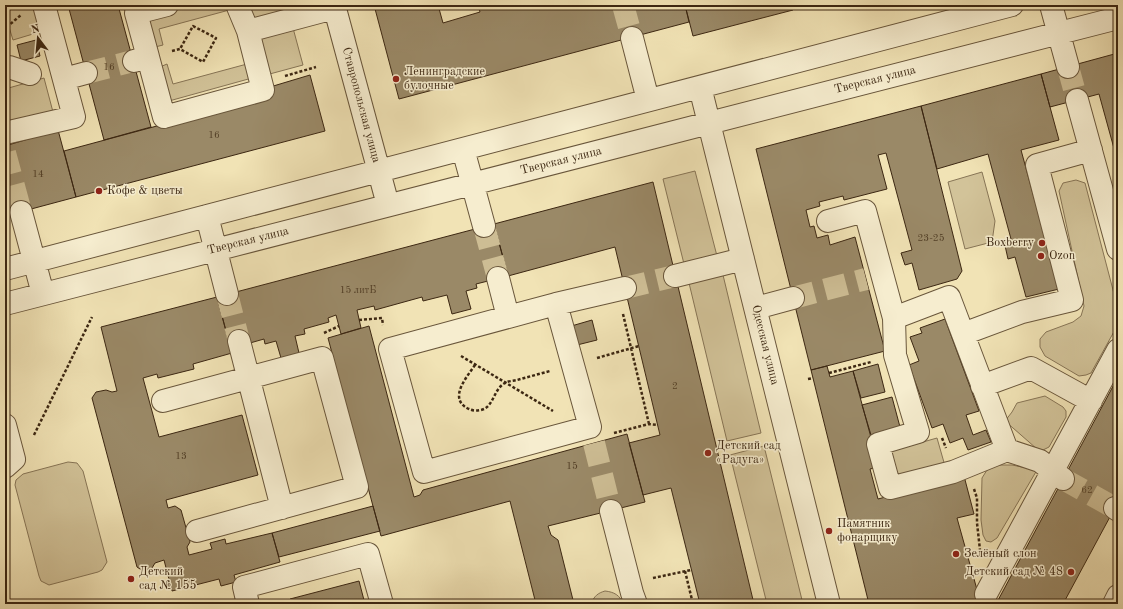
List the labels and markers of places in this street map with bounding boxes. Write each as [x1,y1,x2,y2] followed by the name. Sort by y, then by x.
[404,66,485,92] place label: Ленинградские булочные
[391,74,401,84] marker: Ленинградские булочные
[107,185,183,197] place label: Кофе & цветы
[94,186,104,196] marker: Кофе & цветы
[986,237,1035,249] place label: Boxberry
[1037,238,1047,248] marker: Boxberry
[1049,250,1076,262] place label: Ozon
[1036,251,1046,261] marker: Ozon
[716,440,781,466] place label: Детский сад «Радуга»
[703,448,713,458] marker: Детский сад «Радуга»
[837,518,898,544] place label: Памятник фонарщику
[824,526,834,536] marker: Памятник фонарщику
[964,548,1037,560] place label: Зелёный слон
[951,549,961,559] marker: Зелёный слон
[139,566,196,592] place label: Детский сад № 155
[965,566,1063,578] place label: Детский сад № 48
[1066,567,1076,577] marker: Детский сад № 48
[126,574,136,584] marker: Детский сад № 155

